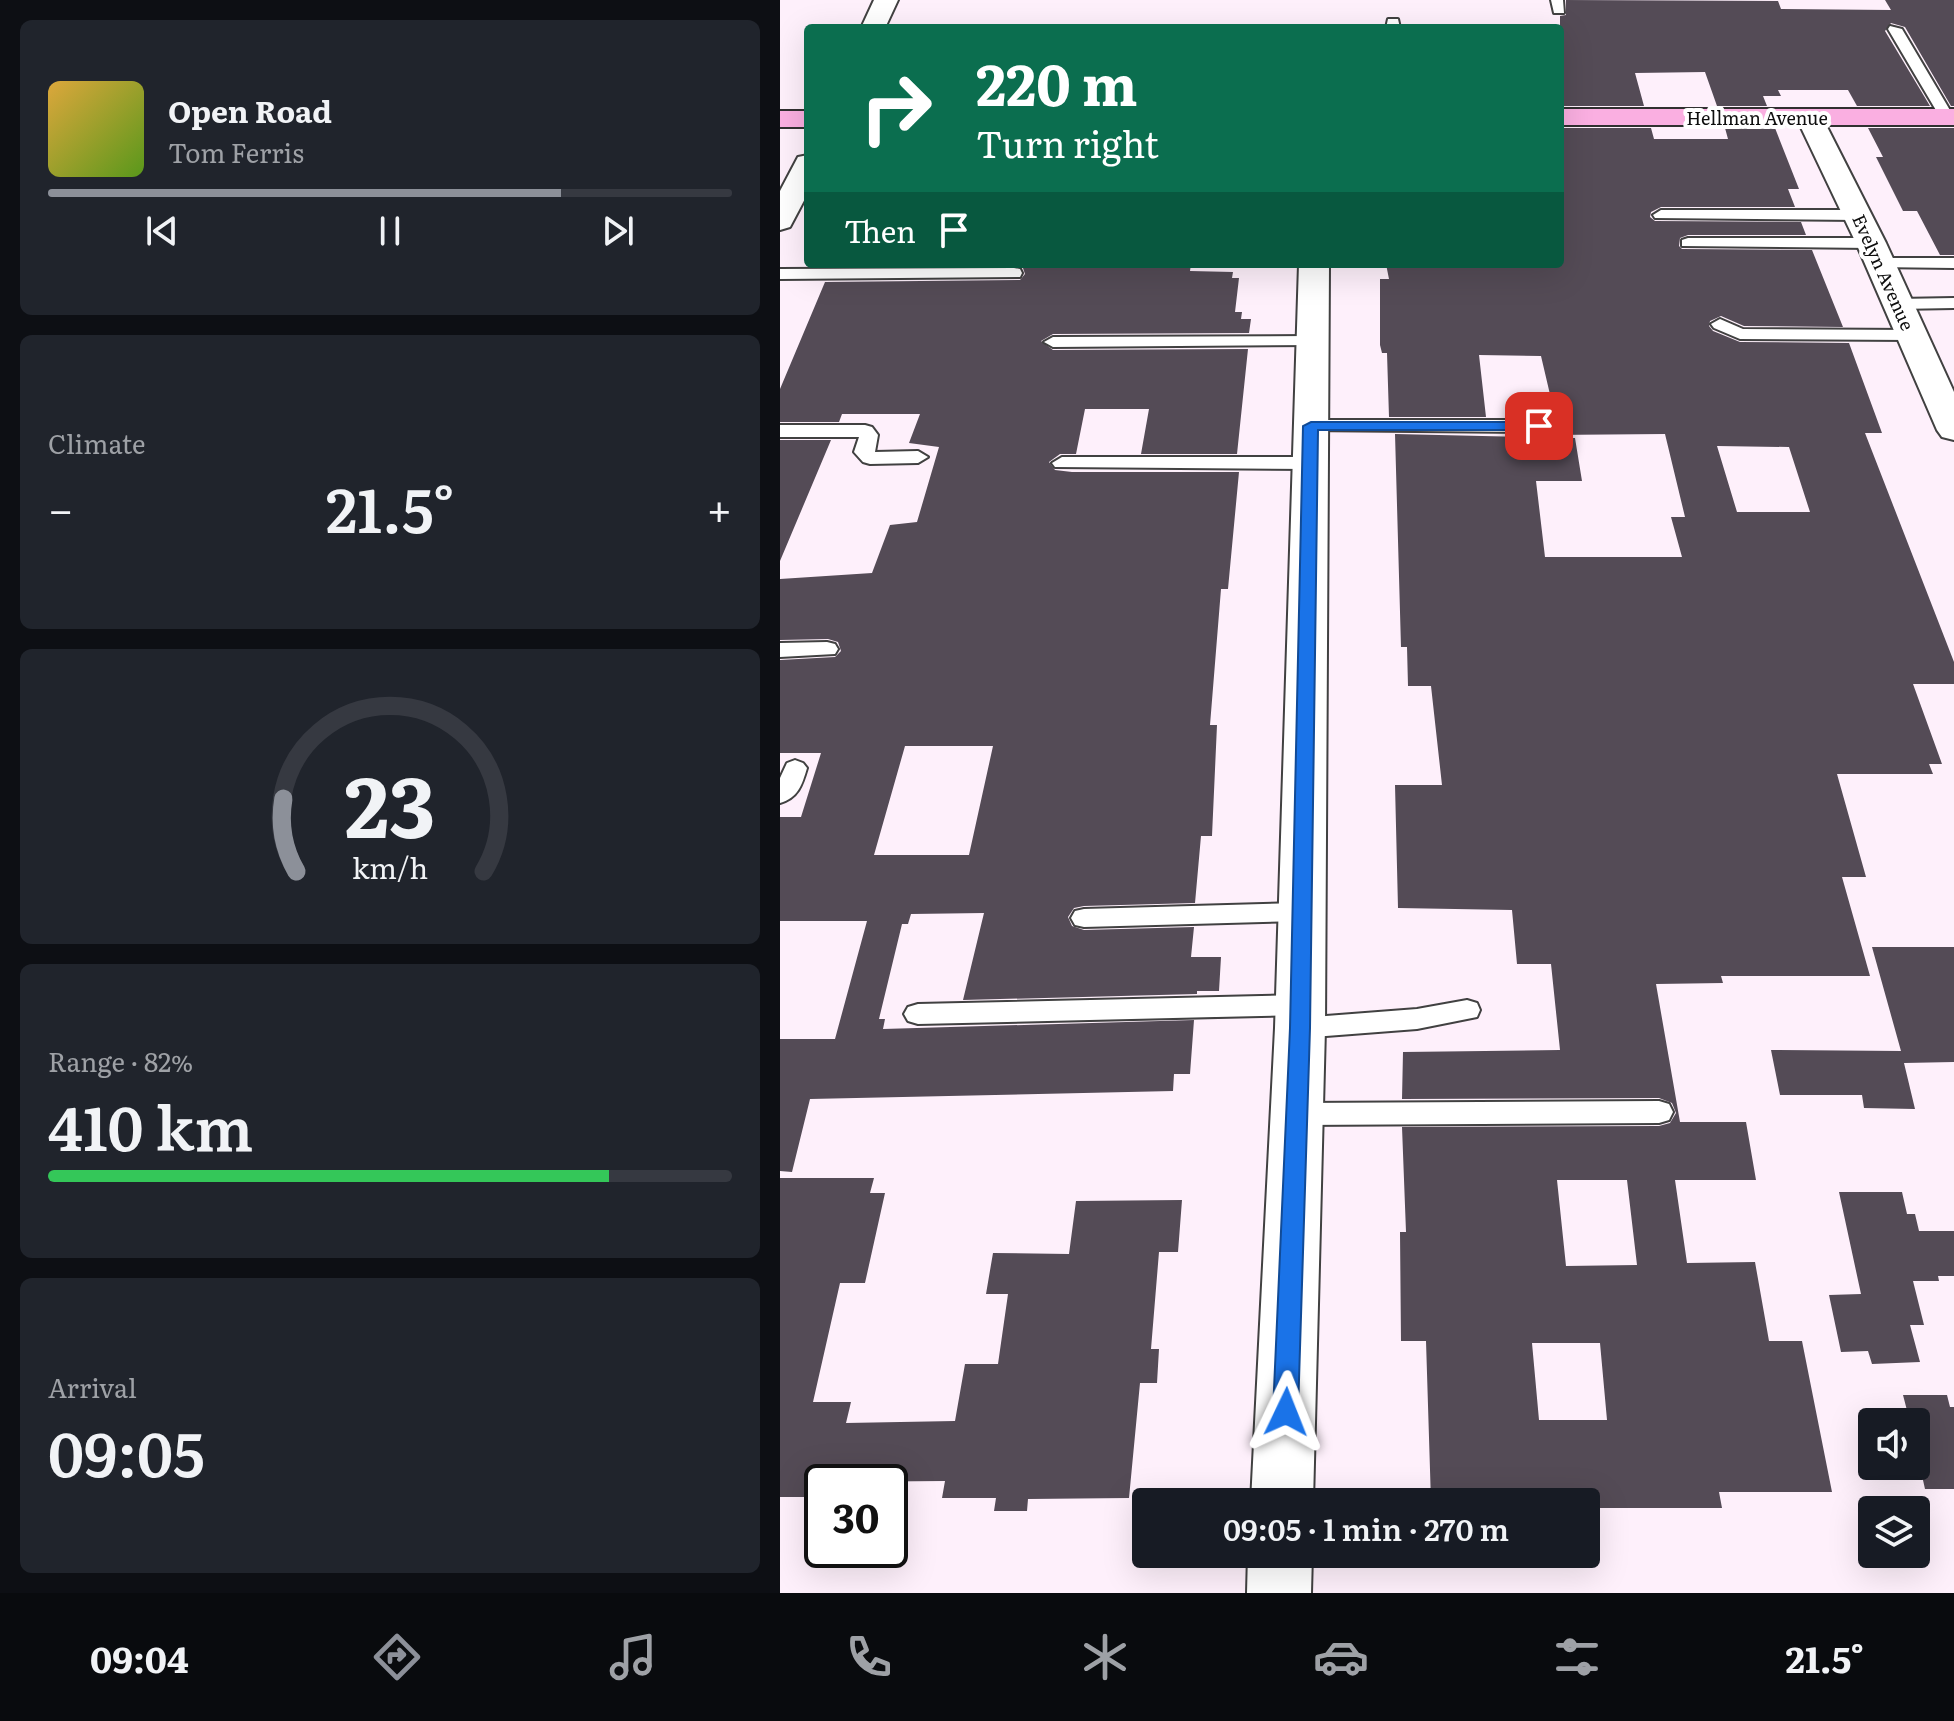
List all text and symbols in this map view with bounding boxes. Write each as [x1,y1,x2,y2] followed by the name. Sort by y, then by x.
[976,40,1138,123] text: 220 m
[844,56,948,160] icon: right
[168,88,332,132] text: Open Road
[1686,104,1828,131] street label: Hellman Avenue
[976,116,1159,169] text: Turn right
[168,132,304,171] text: Tom Ferris
[844,208,916,252] text: Then
[932,208,976,252] icon: arrive
[140,209,184,253] icon: previous
[368,209,412,253] icon: pause
[596,209,640,253] icon: next
[1846,209,1922,335] street label: Evelyn Avenue
[1505,392,1573,460] pin
[1517,404,1561,448] icon: arrive
[48,423,146,462] text: Climate
[326,462,454,551] text: 21.5°
[48,474,74,540] text: −
[706,474,732,540] text: +
[344,740,436,864] text: 23
[352,846,428,889] text: km/h
[48,1041,193,1080] text: Range · 82%
[48,1080,253,1169] text: 410 km
[48,1367,137,1406] text: Arrival
[1244,1370,1328,1454] position arrow
[48,1406,205,1495] text: 09:05
[1858,1408,1930,1568] map controls
[1858,1408,1930,1480] button: sound
[804,1464,908,1568] speed limit sign: 30
[1858,1496,1930,1568] button: layers
[1223,1506,1509,1550] text: 09:05 · 1 min · 270 m
[369,1629,425,1685] icon: directions
[605,1629,661,1685] icon: music
[841,1629,897,1685] icon: phone
[1077,1629,1133,1685] icon: climate
[1313,1629,1369,1685] icon: car
[1549,1629,1605,1685] icon: filters
[90,1631,189,1684] text: 09:04
[1786,1631,1864,1684] text: 21.5°

